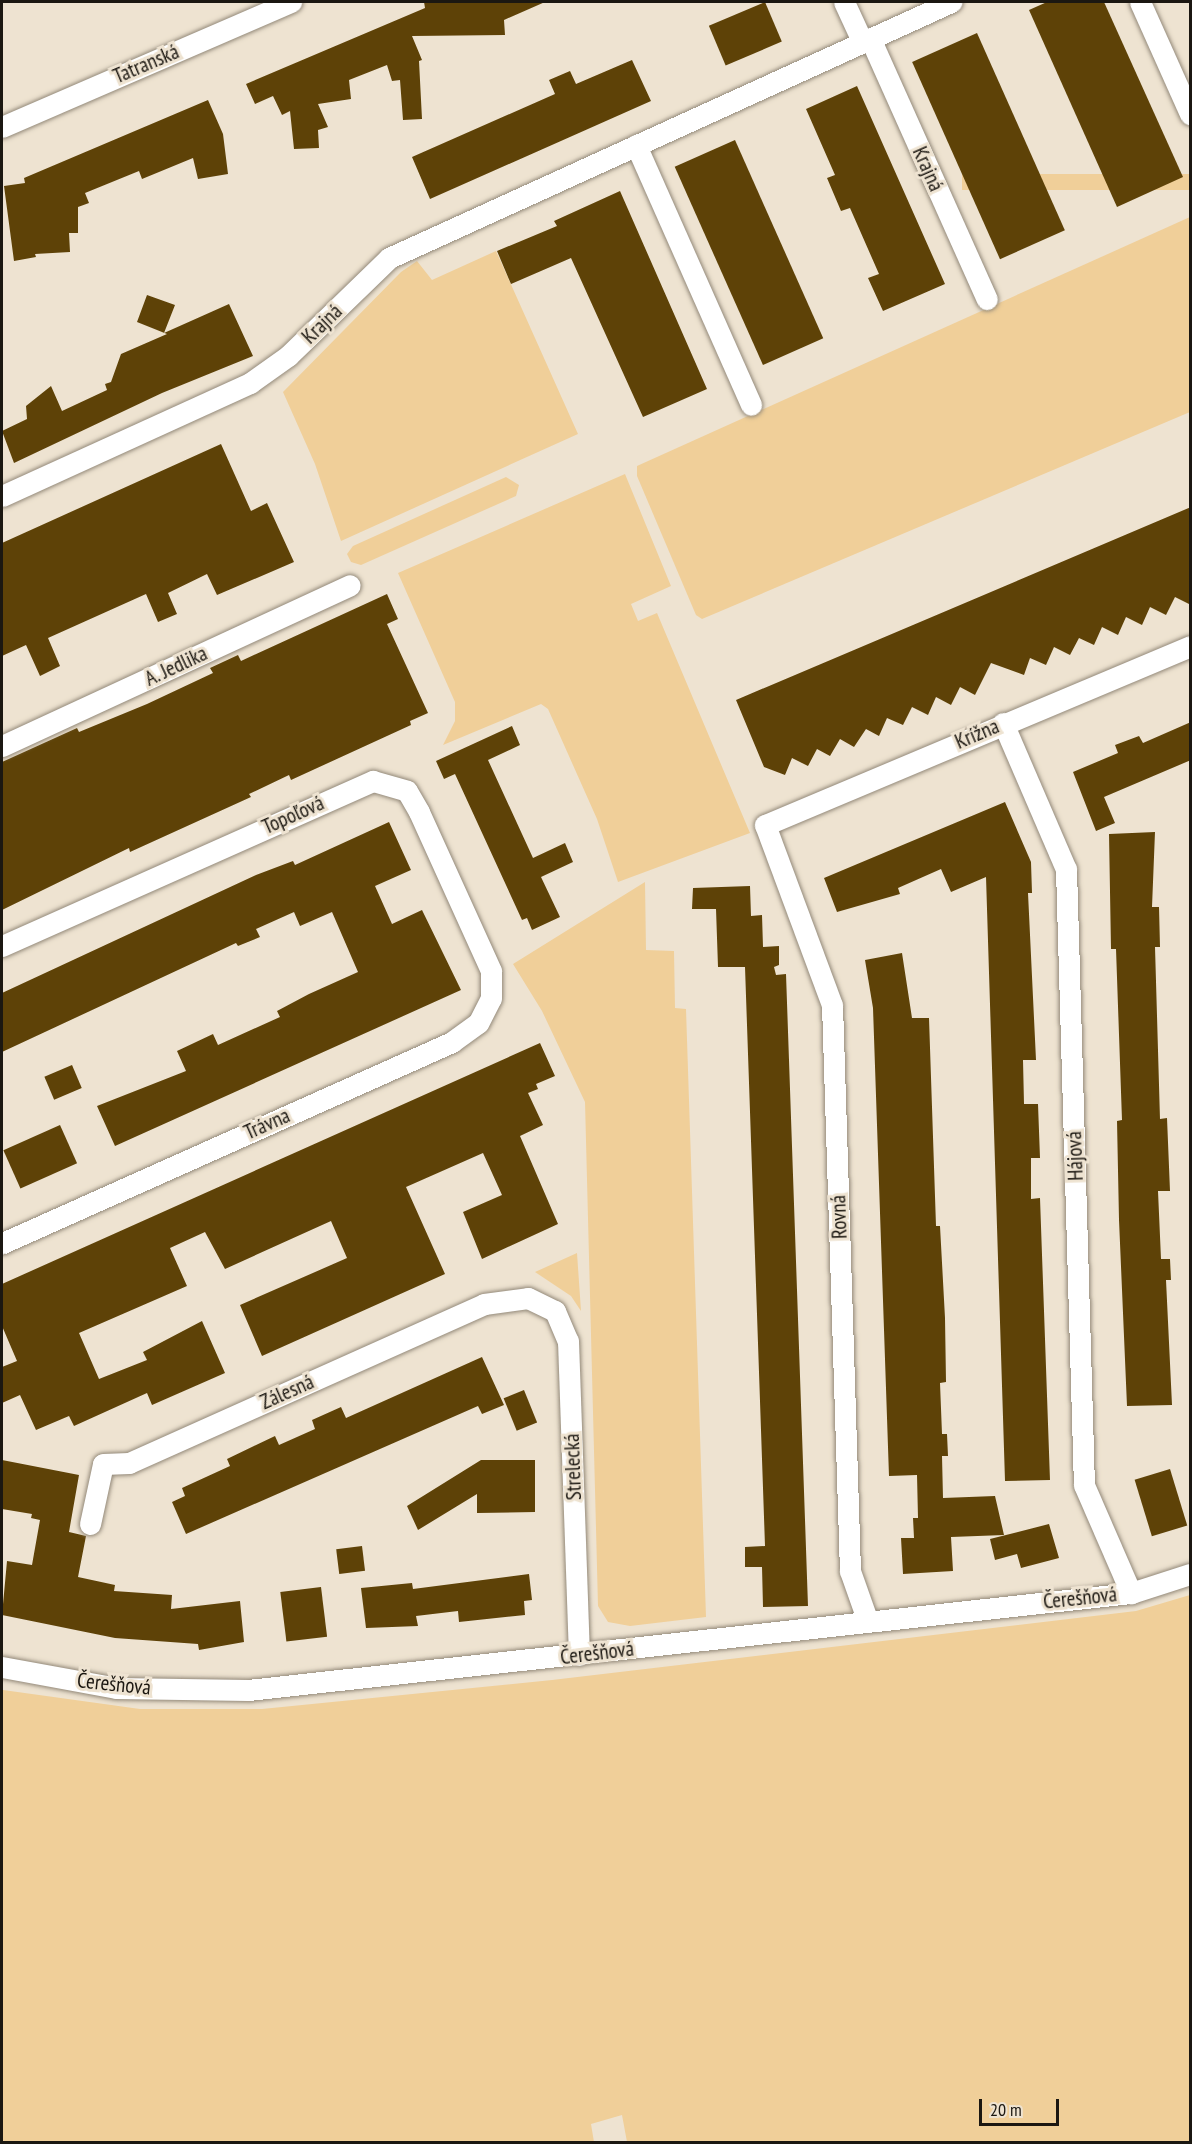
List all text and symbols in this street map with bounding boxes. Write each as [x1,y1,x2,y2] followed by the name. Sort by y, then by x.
[109,39,183,89] street label: Tatranská
[907,143,949,195] street label: Krajná
[297,299,347,349] street label: Krajná
[140,640,212,692] street label: A. Jedlika
[951,714,1003,754] street label: Krížna
[258,790,328,840] street label: Topoľová
[240,1103,294,1145] street label: Trávna
[1062,1131,1088,1181] street label: Hájová
[826,1195,852,1239] street label: Rovná
[256,1369,318,1415] street label: Zálesná
[559,1433,587,1501] street label: Strelecká
[1042,1582,1118,1614] street label: Čerešňová
[559,1636,635,1670] street label: Čerešňová
[76,1668,152,1700] street label: Čerešňová
[982,2087,1062,2125] scale bar
[990,2098,1022,2121] text: 20 m

